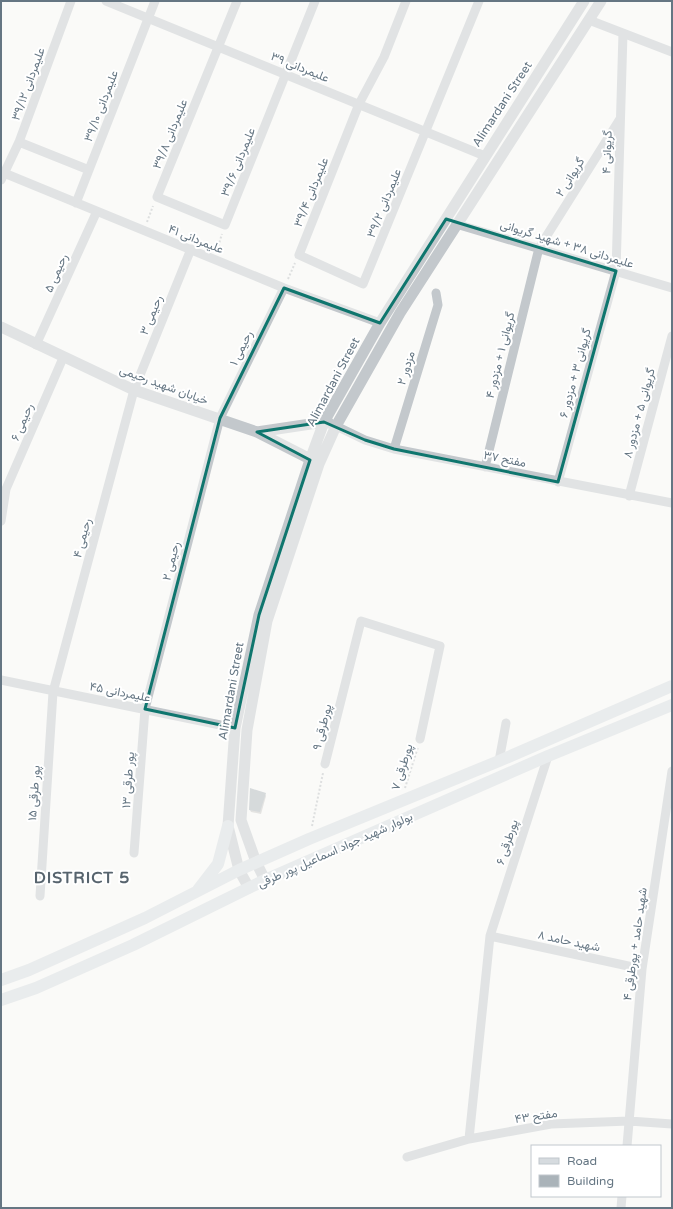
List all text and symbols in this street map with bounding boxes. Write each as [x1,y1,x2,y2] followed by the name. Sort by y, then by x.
[8,46,49,123] street label: علیمردانی ۳۹/۱۲
[268,49,331,86] street label: علیمردانی ۳۹
[469,58,535,149] street label: Alimardani Street
[81,68,122,144] street label: علیمردانی ۳۹/۱۰
[150,97,191,171] street label: علیمردانی ۳۹/۸
[218,126,259,199] street label: علیمردانی ۳۹/۶
[599,130,616,174] street label: گریوانی ۴
[291,155,332,229] street label: علیمردانی ۳۹/۴
[553,155,588,200] street label: گریوانی ۲
[364,166,405,240] street label: علیمردانی ۳۹/۲
[498,217,635,272] street label: علیمردانی ۳۸ + شهید گریوانی
[166,222,226,257] street label: علیمردانی ۴۱
[41,252,72,295] street label: رحیمی ۵
[137,293,166,337] street label: رحیمی ۳
[483,310,518,400] street label: گریوانی ۱ + مزدور ۴
[556,327,595,419] street label: گریوانی ۳ + مزدور ۶
[227,328,256,368] street label: رحیمی ۱
[304,335,363,429] street label: Alimardani Street
[394,349,419,387] street label: مزدور ۲
[117,362,210,408] street label: خیابان شهید رحیمی
[620,367,659,460] street label: گریوانی ۵ + مزدور ۸
[8,401,37,443] street label: رحیمی ۶
[482,448,527,472] street label: مفتح ۳۷
[70,517,95,560] street label: رحیمی ۴
[159,540,184,582] street label: رحیمی ۲
[216,641,247,741] street label: Alimardani Street
[88,679,152,706] street label: علیمردانی ۴۵
[310,703,335,752] street label: پورطرقی ۹
[388,742,417,792] street label: پورطرقی ۷
[119,751,138,809] street label: پور طرقی ۱۳
[25,765,44,821] street label: پور طرقی ۱۵
[255,809,415,892] street label: بولوار شهید جواد اسماعیل پور طرقی
[493,818,522,867] street label: پورطرقی ۶
[34,868,130,888] district label: DISTRICT 5
[620,887,651,1002] street label: شهید حامد + پورطرقی ۴
[536,928,601,955] street label: شهید حامد ۸
[514,1106,558,1128] street label: مفتح ۴۳
[531,1145,661,1197] legend
[567,1154,597,1168] text: Road
[567,1174,614,1188] text: Building

